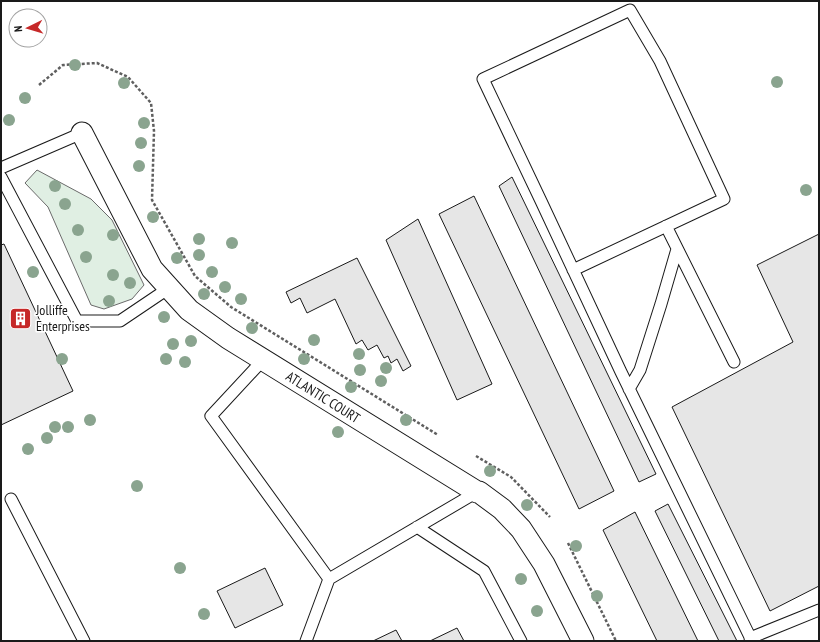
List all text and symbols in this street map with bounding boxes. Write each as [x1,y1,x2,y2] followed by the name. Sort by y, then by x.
[8,8,48,48] north arrow
[11,25,25,32] text: N
[35,301,90,335] place label: Jolliffe Enterprises
[7,305,33,331] building icon: Jolliffe Enterprises
[283,367,364,427] street label: ATLANTIC COURT

